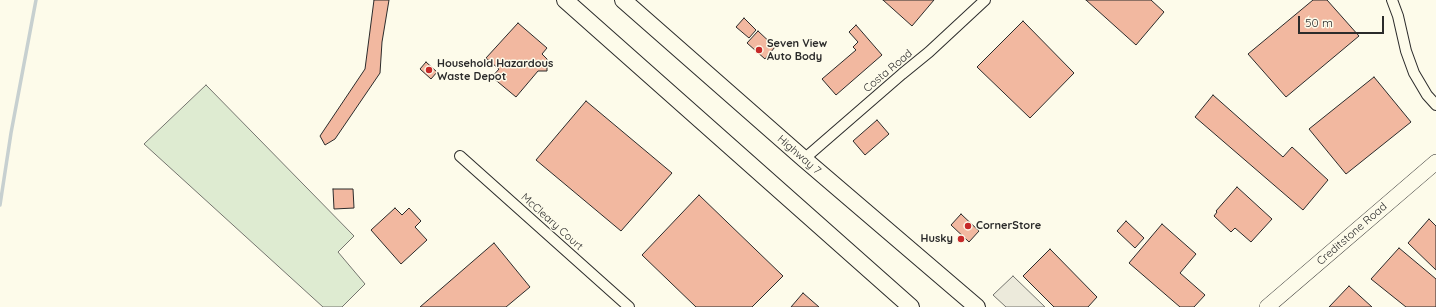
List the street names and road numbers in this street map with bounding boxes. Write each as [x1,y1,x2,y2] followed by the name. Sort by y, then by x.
[861,47,915,95] street label: Costa Road
[775,133,823,177] street label: Highway 7
[518,191,586,253] street label: McCleary Court
[1314,200,1390,268] street label: Creditstone Road

